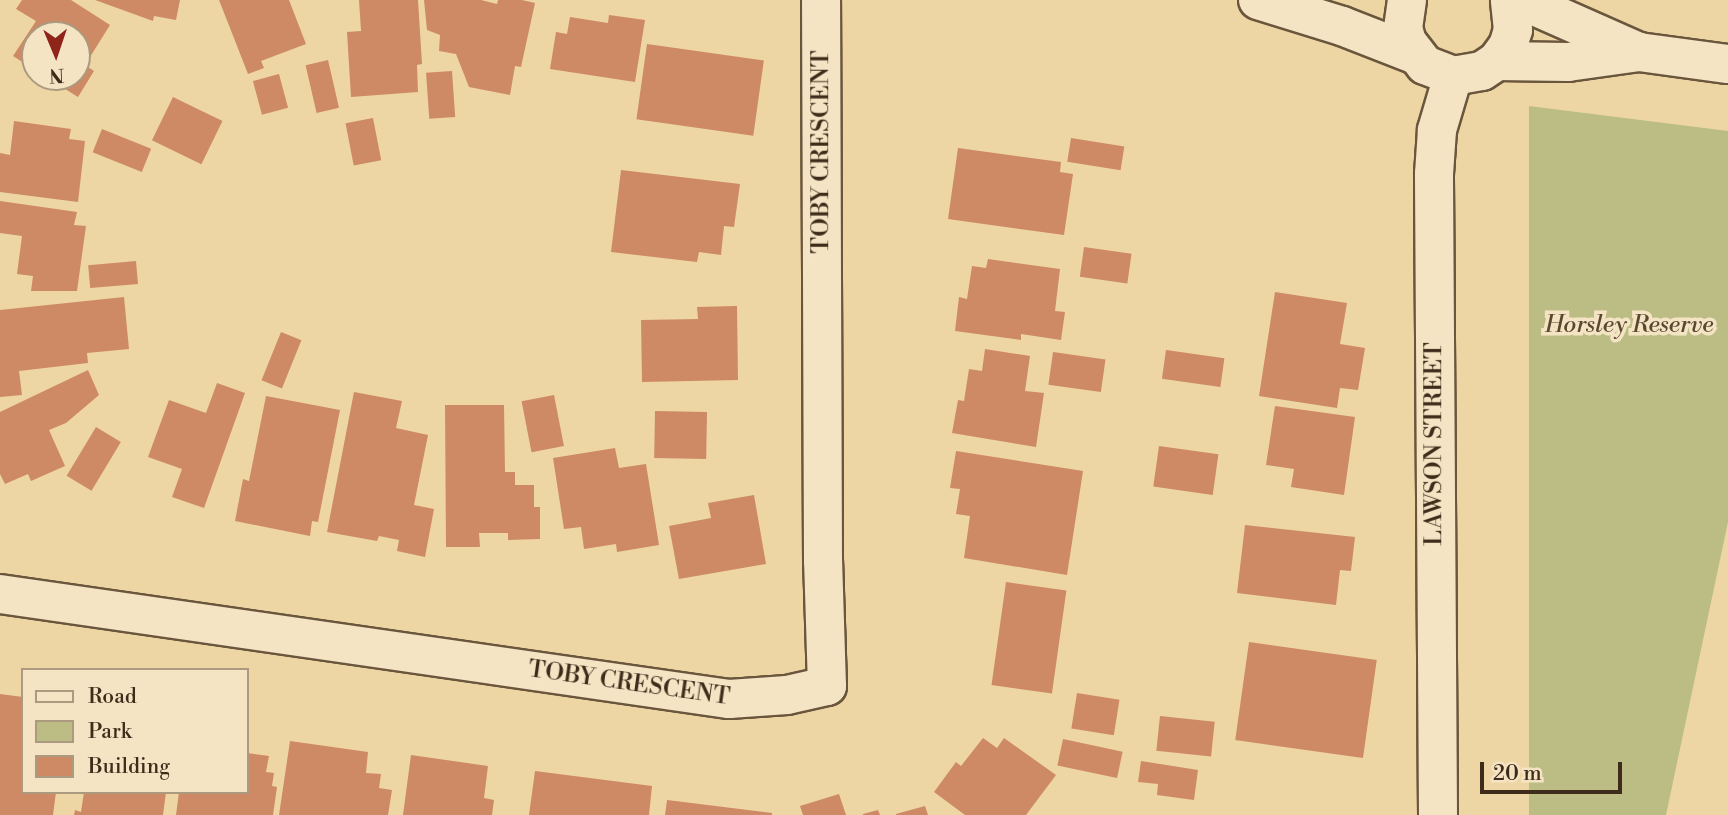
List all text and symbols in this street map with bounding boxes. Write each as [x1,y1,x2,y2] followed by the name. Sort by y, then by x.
[21,21,91,91] north arrow
[808,50,836,254] street label: TOBY CRESCENT
[49,63,65,87] text: N
[1545,312,1713,340] park label: Horsley Reserve
[1421,342,1449,546] street label: LAWSON STREET
[526,656,732,712] street label: TOBY CRESCENT
[21,668,248,794] legend
[88,684,137,710] text: Road
[88,719,132,745] text: Park
[1483,748,1625,792] scale bar
[88,754,170,780] text: Building
[1493,761,1542,787] text: 20 m

